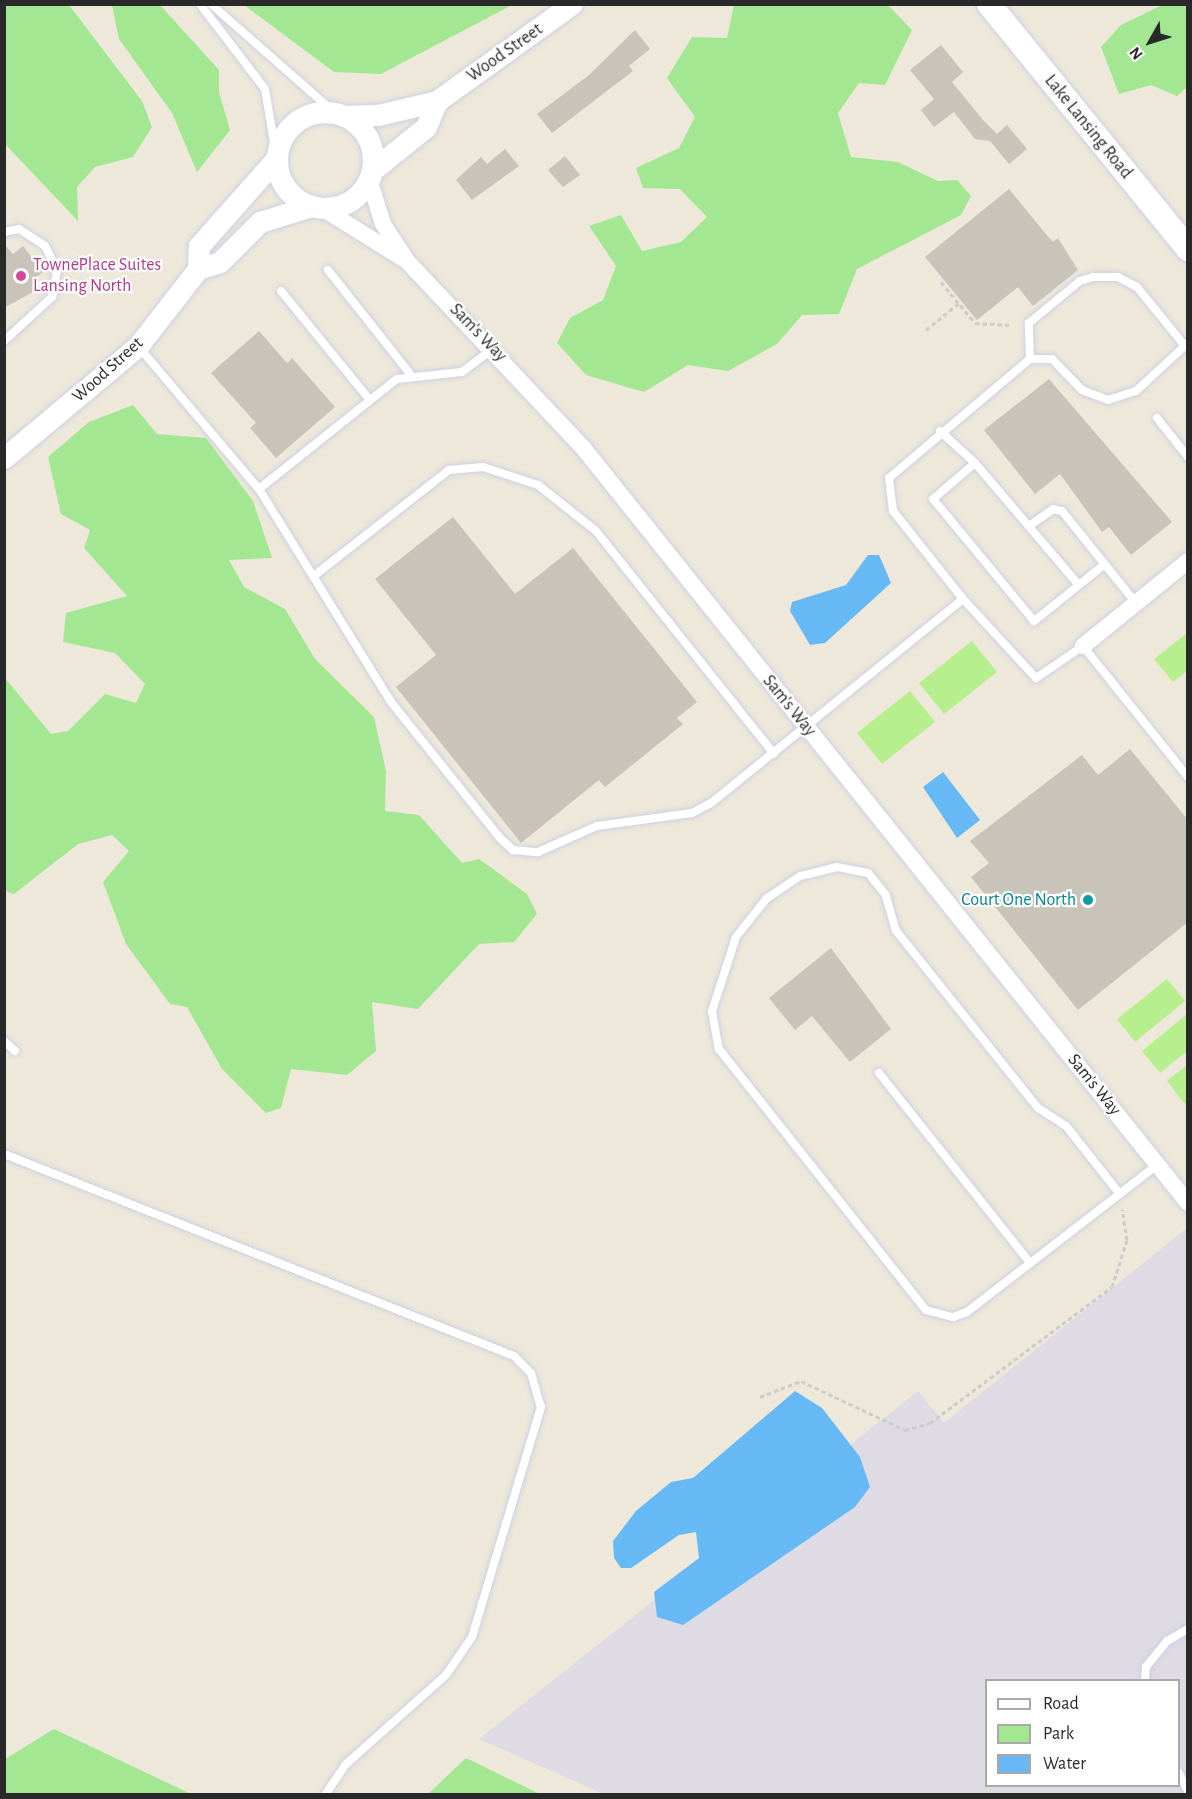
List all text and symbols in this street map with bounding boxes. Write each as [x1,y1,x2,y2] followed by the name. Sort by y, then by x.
[1120,12,1180,72] north arrow
[463,19,547,87] street label: Wood Street
[1126,44,1146,63] text: N
[1039,71,1137,183] street label: Lake Lansing Road
[33,255,161,298] place label: TownePlace Suites Lansing North
[14,269,28,283] marker: TownePlace Suites Lansing North
[445,299,511,367] street label: Sam's Way
[68,333,148,407] street label: Wood Street
[758,671,820,741] street label: Sam's Way
[961,889,1076,911] place label: Court One North
[1081,893,1095,907] marker: Court One North
[1063,1050,1125,1120] street label: Sam's Way
[985,1679,1180,1787] legend
[1043,1695,1079,1713] text: Road
[1043,1725,1074,1743] text: Park
[1043,1755,1086,1773] text: Water

